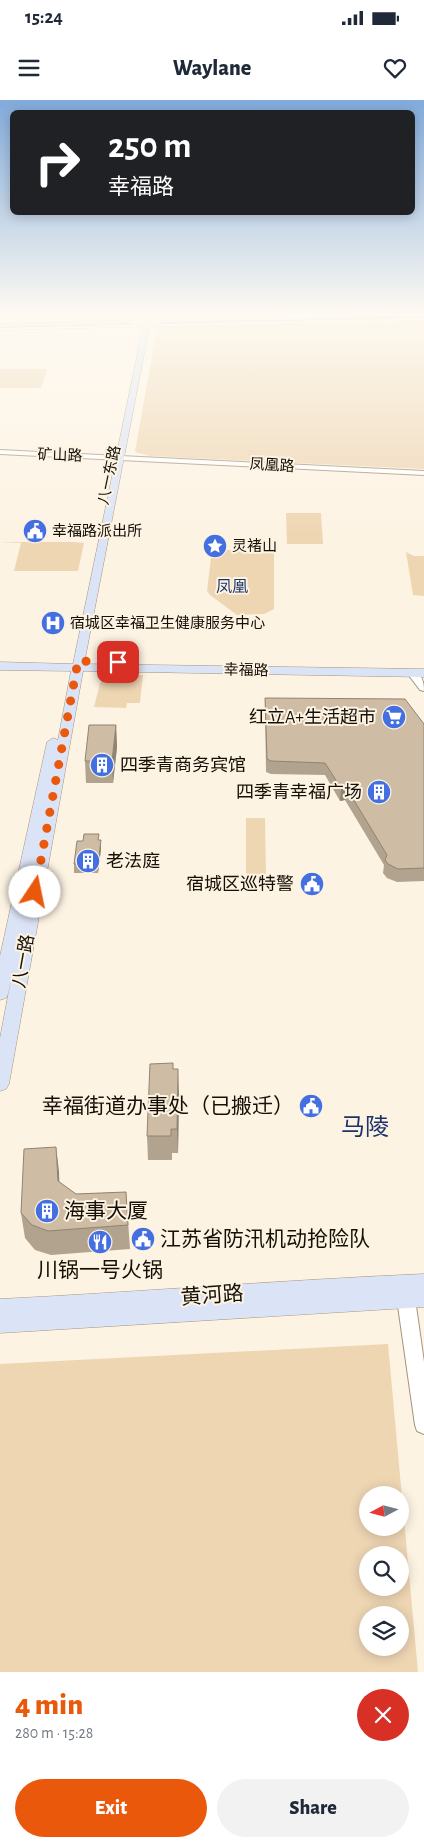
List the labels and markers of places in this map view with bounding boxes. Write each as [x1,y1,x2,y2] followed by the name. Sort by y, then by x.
[22,518,48,544] public building icon: 幸福路派出所
[52,523,142,539] place label: 幸福路派出所
[202,533,228,559] place icon: 灵褚山
[232,538,277,554] place label: 灵褚山
[40,610,66,636] hospital icon: 宿城区幸福卫生健康服务中心
[70,615,265,631] place label: 宿城区幸福卫生健康服务中心
[97,641,139,683] pin
[381,704,407,730] supermarket icon: 红立A+生活超市
[249,707,376,727] place label: 红立A+生活超市
[89,752,115,778] building icon: 四季青商务宾馆
[120,755,246,775] place label: 四季青商务宾馆
[366,779,392,805] building icon: 四季青幸福广场
[236,782,362,802] place label: 四季青幸福广场
[75,848,101,874] building icon: 老法庭
[106,851,160,871] place label: 老法庭
[299,871,325,897] public building icon: 宿城区巡特警
[186,874,294,894] place label: 宿城区巡特警
[298,1093,324,1119] public building icon: 幸福街道办事处（已搬迁）
[42,1095,294,1117] place label: 幸福街道办事处（已搬迁）
[34,1198,60,1224] building icon: 海事大厦
[64,1200,148,1222] place label: 海事大厦
[130,1226,156,1252] public building icon: 江苏省防汛机动抢险队
[160,1228,370,1250] place label: 江苏省防汛机动抢险队
[87,1229,113,1255] restaurant icon: 川锅一号火锅
[37,1259,163,1281] place label: 川锅一号火锅

